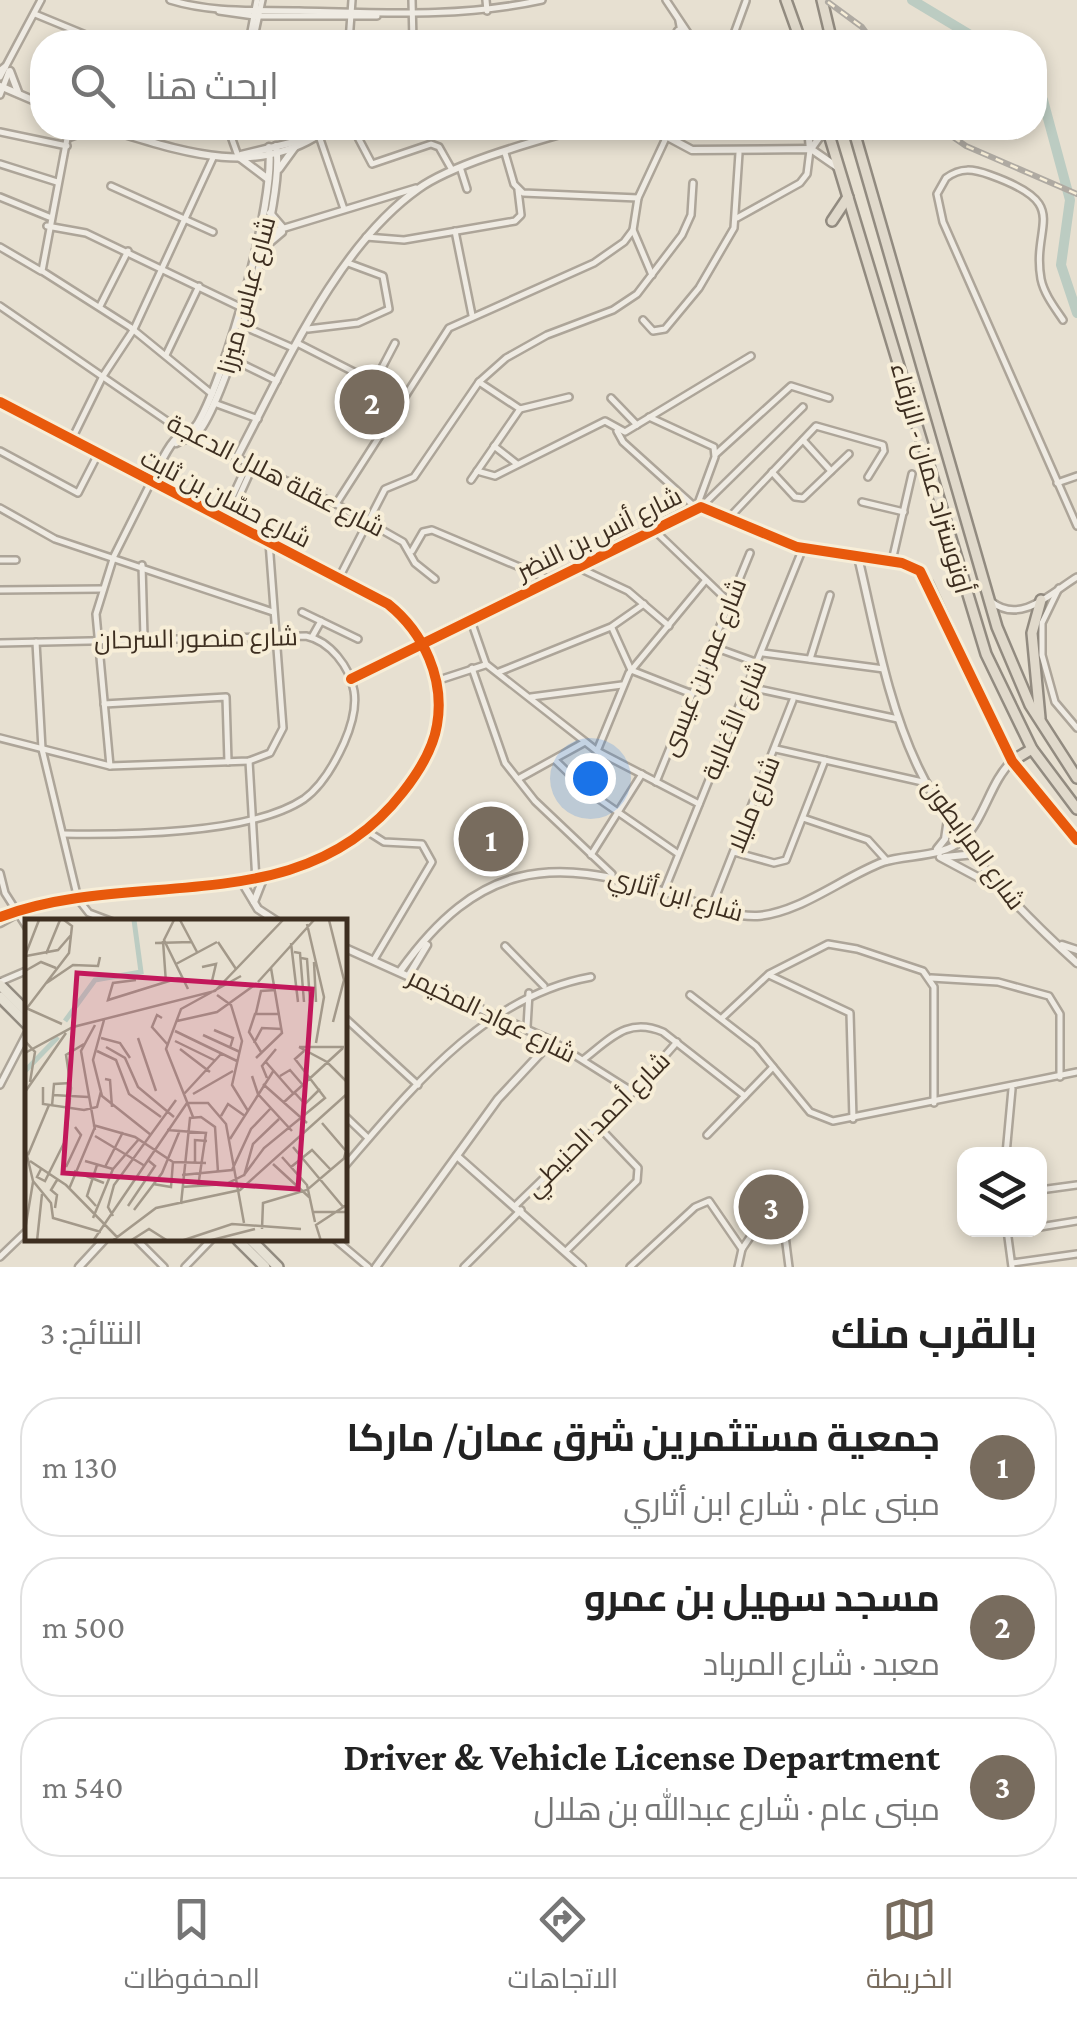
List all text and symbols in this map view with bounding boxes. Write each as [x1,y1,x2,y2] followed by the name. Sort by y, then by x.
[30,30,1047,140] search box
[65,58,120,113] icon: search
[145,65,279,107] text: ابحث هنا
[213,213,283,378] street label: شارع عباس ميرزا
[885,359,980,597] street label: أوتوستراد عمان - الزرقاء
[340,364,404,440] pin: 2
[161,409,389,545] street label: شارع عقلة هلال الدعجة
[135,444,315,556] street label: شارع حسّان بن ثابت
[509,479,687,589] street label: شارع أنس بن النضر
[656,574,754,761] street label: شارع عمر بن عيسى
[94,623,298,657] street label: شارع منصور السرحان
[697,657,774,785] street label: شارع الأغالبة
[722,752,788,857] street label: شارع مليلا
[565,753,616,804] your location
[915,774,1030,916] street label: شارع المرابطون
[458,802,524,876] pin: 1
[604,860,747,932] street label: شارع ابن أثاري
[25,919,348,1242] inset map
[400,962,580,1070] street label: شارع عواد المخيمر
[518,1045,679,1206] street label: شارع أحمد الحنيطي
[957,1147,1047,1237] map controls
[957,1147,1047,1237] button: layers
[738,1170,804,1244] pin: 3
[831,1310,1037,1357] text: بالقرب منك
[40,1315,143,1351] text: النتائج: 3
[346,1417,940,1459] text: جمعية مستثمرين شرق عمان/ ماركا
[42,1449,118,1485] text: 130 m
[997,1449,1008,1485] text: 1
[623,1486,940,1522] text: مبنى عام · شارع ابن أثاري
[584,1577,940,1619] text: مسجد سهيل بن عمرو
[42,1609,125,1645] text: 500 m
[994,1609,1011,1645] text: 2
[703,1646,940,1682] text: معبد · شارع المرباد
[343,1736,940,1778] text: Driver & Vehicle License Department
[42,1769,123,1805] text: 540 m
[995,1769,1010,1805] text: 3
[533,1791,940,1827] text: مبنى عام · شارع عبدالله بن هلال
[124,1892,260,2004] tab: المحفوظات
[508,1892,618,2004] tab: الاتجاهات
[866,1892,953,2004] tab: الخريطة

